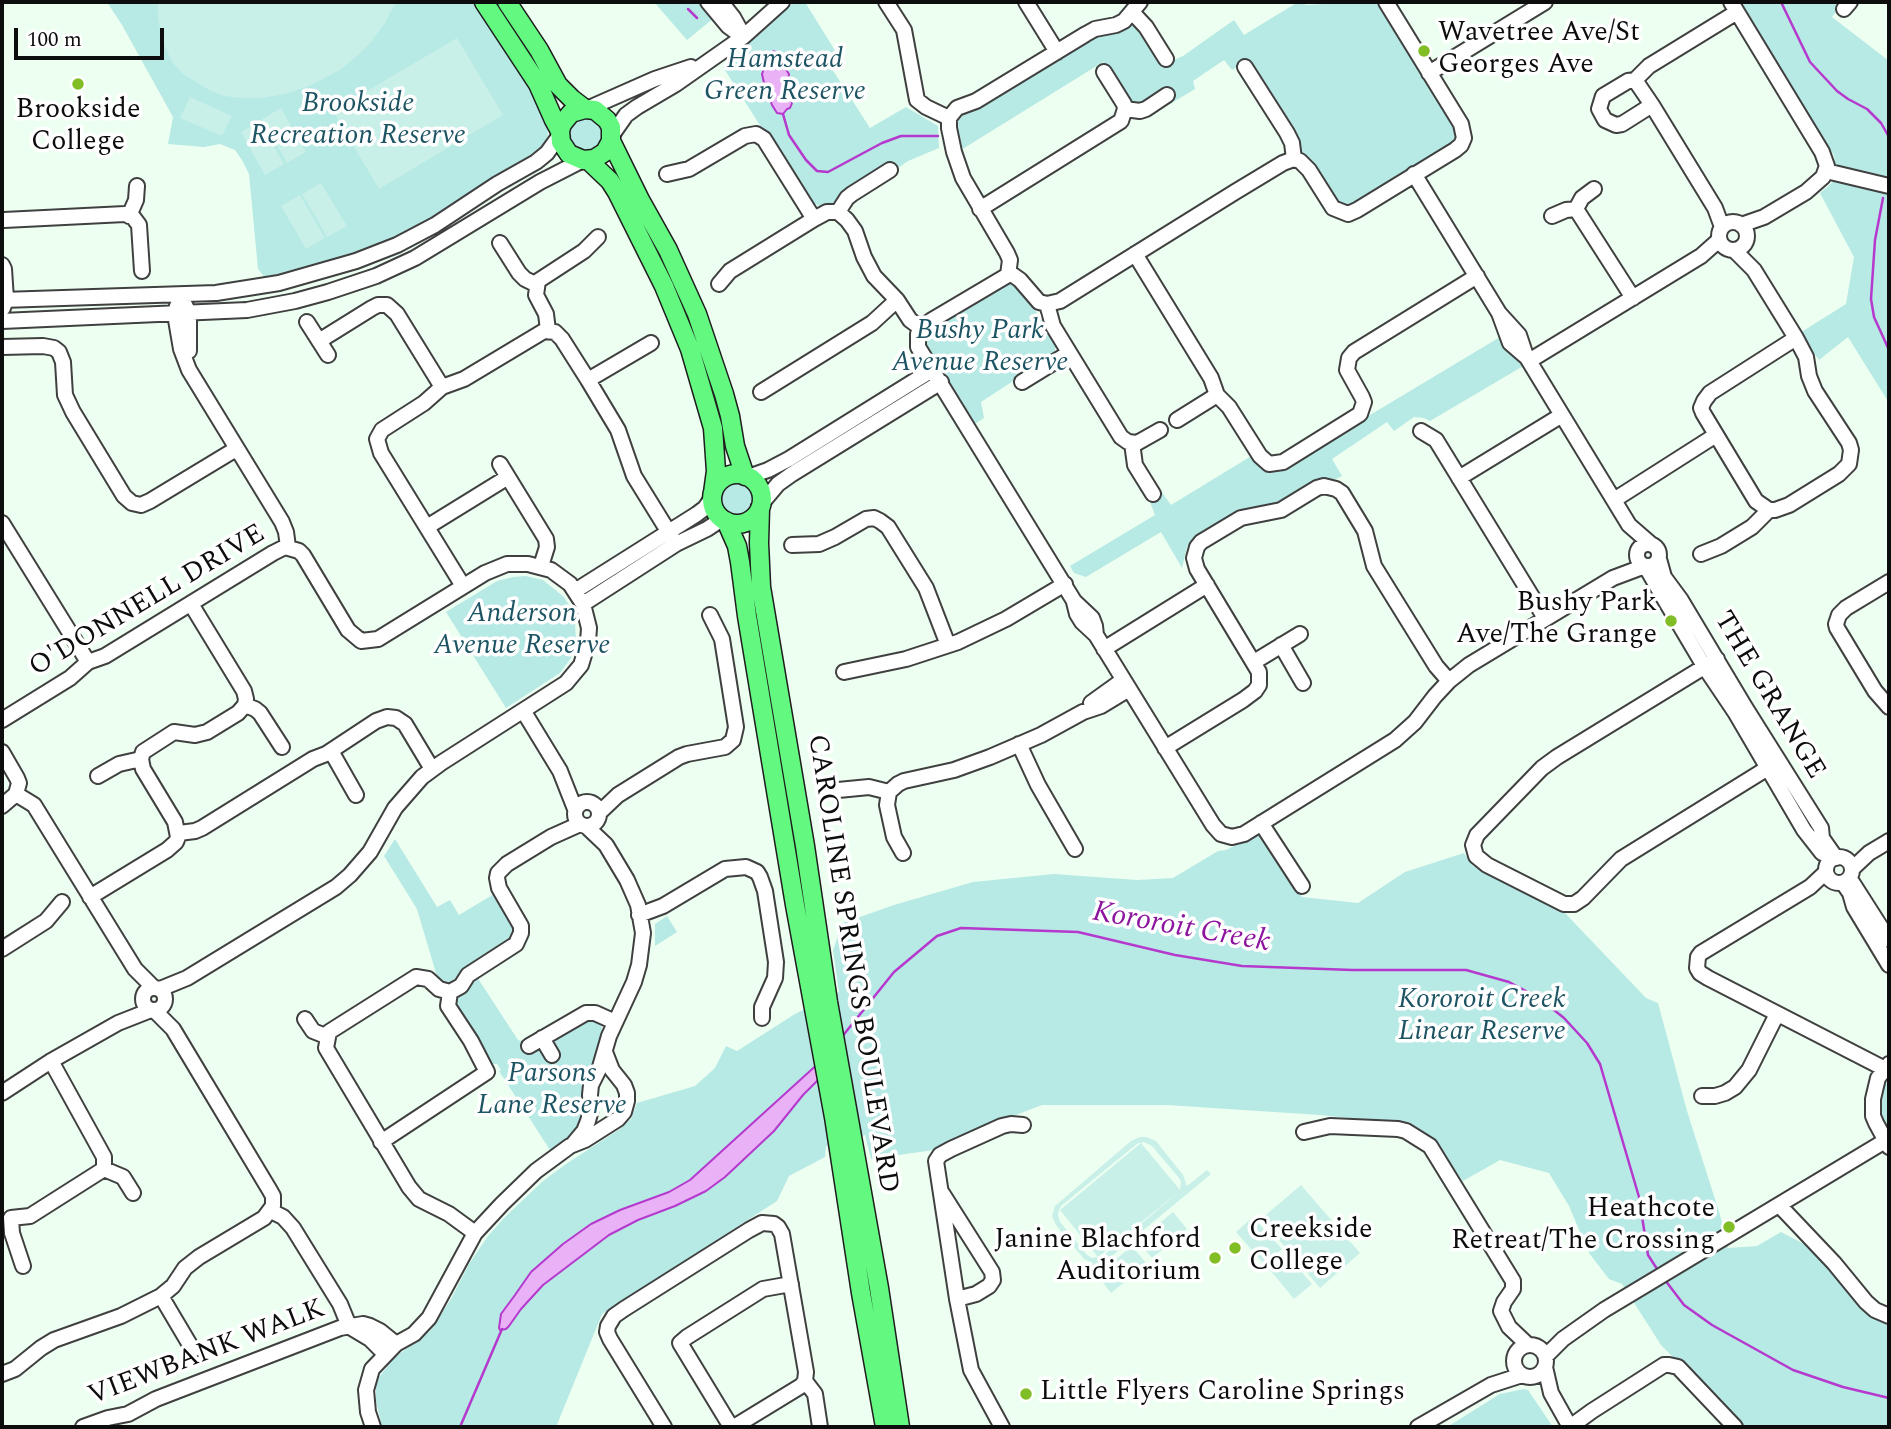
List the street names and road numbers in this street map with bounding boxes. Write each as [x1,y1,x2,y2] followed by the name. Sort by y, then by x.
[24,518,272,686] street label: O'DONNELL DRIVE
[1705,606,1831,786] street label: THE GRANGE
[798,732,904,1196] street label: CAROLINE SPRINGS BOULEVARD
[84,1293,330,1415] street label: VIEWBANK WALK

